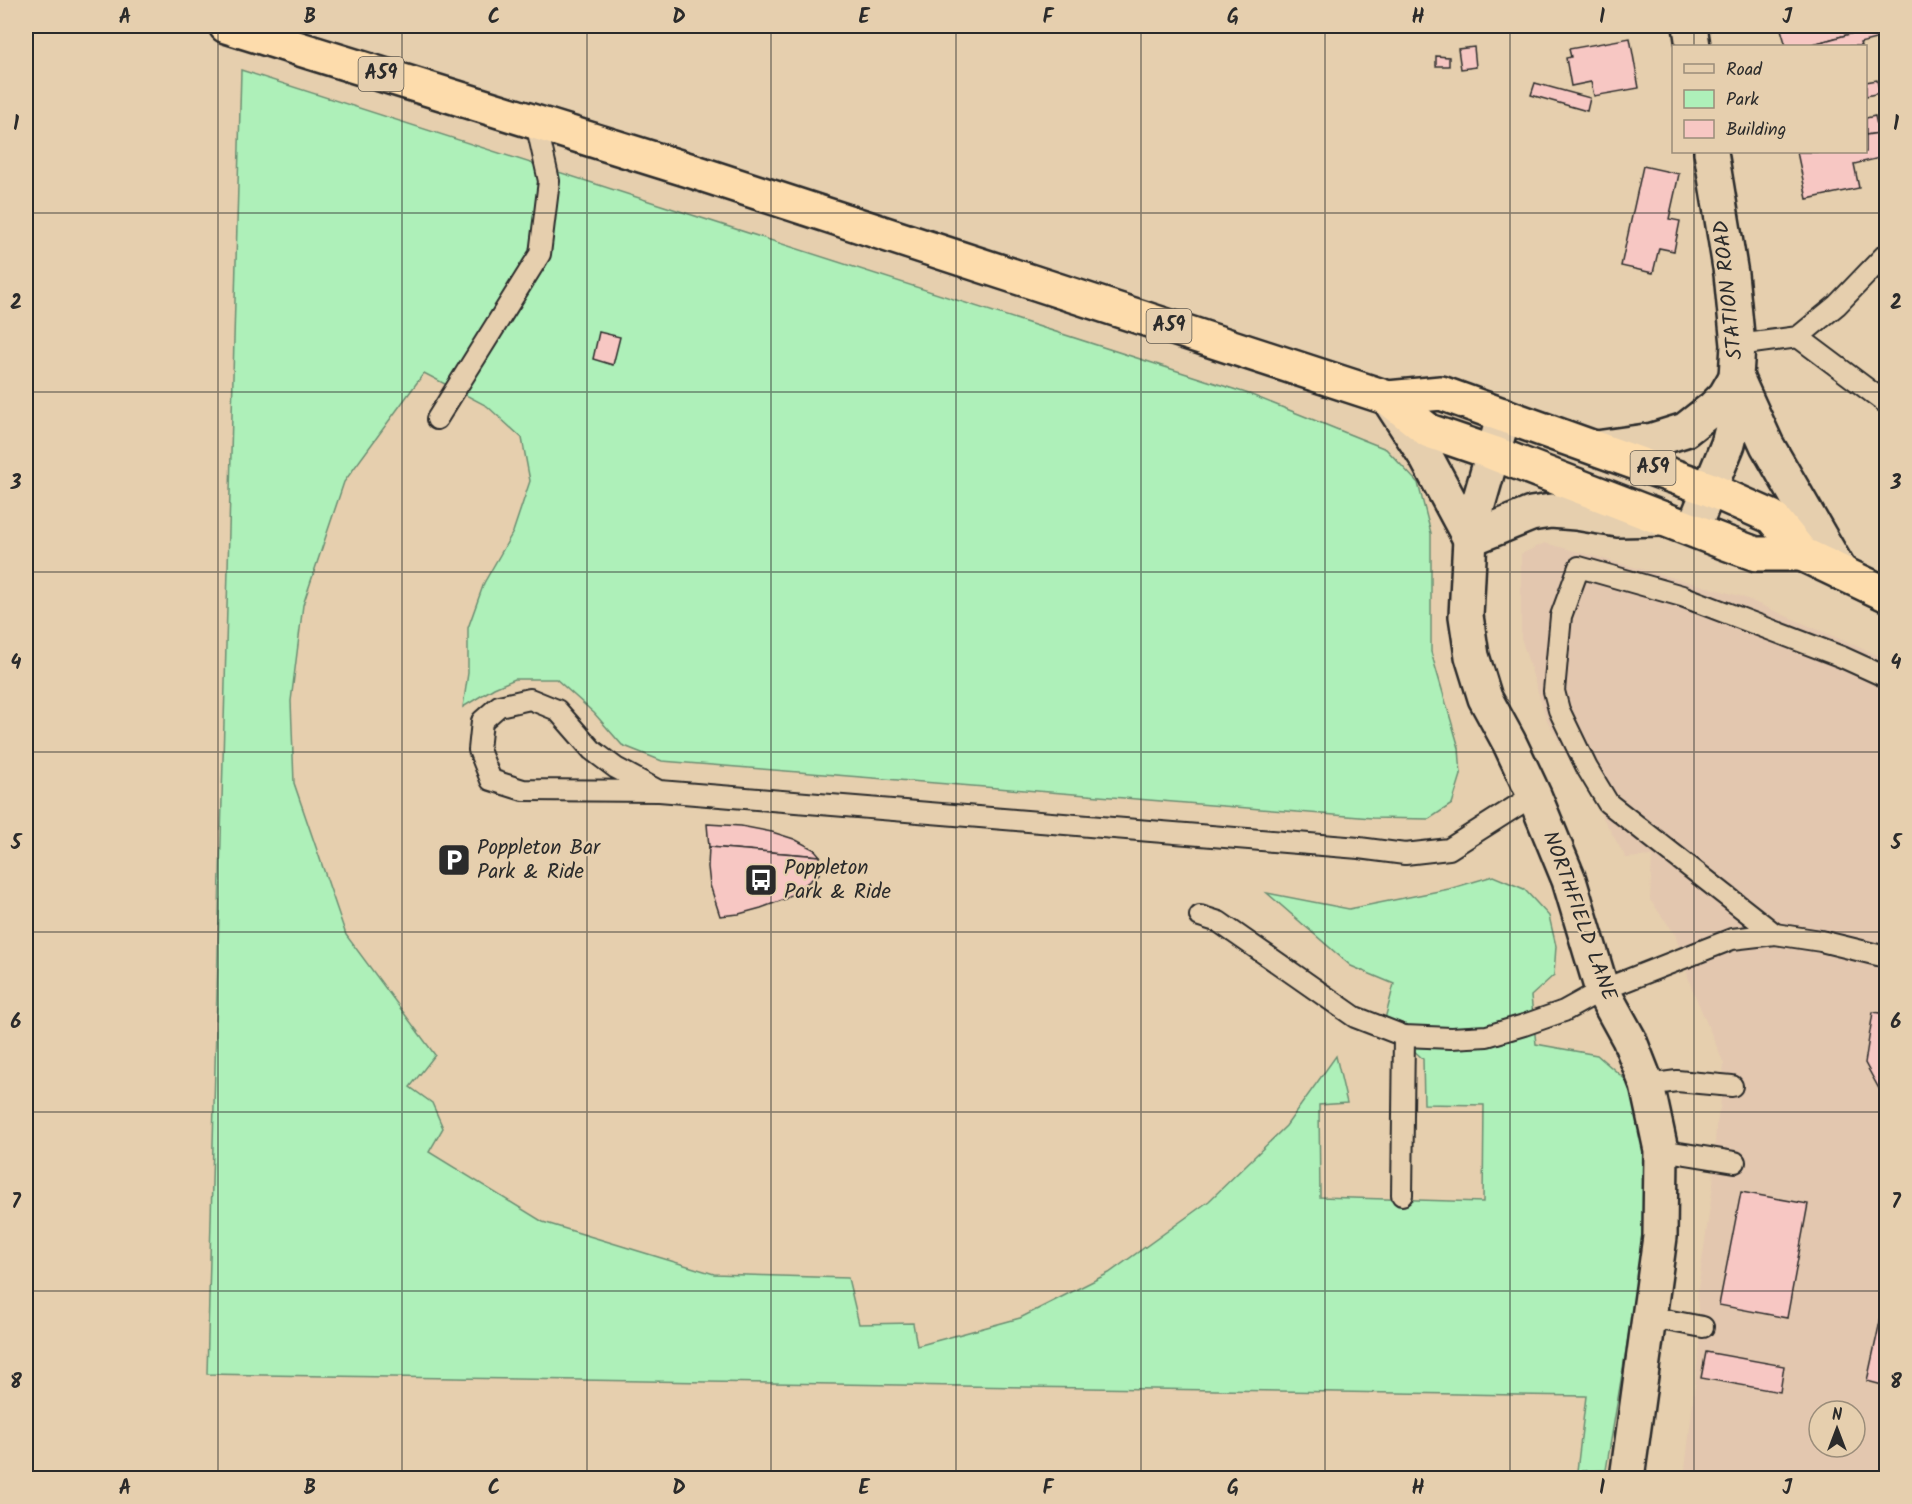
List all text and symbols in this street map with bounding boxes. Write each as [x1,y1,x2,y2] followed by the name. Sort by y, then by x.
[119,2,131,34] text: A
[304,2,316,34] text: B
[488,2,500,34] text: C
[672,2,686,34] text: D
[858,2,870,34] text: E
[1043,2,1055,34] text: F
[1227,2,1239,34] text: G
[1411,2,1425,34] text: H
[1599,2,1605,34] text: I
[1782,2,1793,34] text: J
[1672,45,1867,153] legend
[1726,56,1763,85] text: Road
[358,57,404,91] road number: A59
[1726,86,1759,115] text: Park
[13,109,19,141] text: 1
[1893,109,1899,141] text: 1
[1726,116,1786,145] text: Building
[1705,219,1753,361] street label: STATION ROAD
[10,288,22,320] text: 2
[1890,288,1902,320] text: 2
[1146,309,1192,343] road number: A59
[1630,451,1676,485] road number: A59
[10,468,22,500] text: 3
[1890,468,1902,500] text: 3
[11,648,22,680] text: 4
[1891,648,1902,680] text: 4
[1533,826,1625,1006] street label: NORTHFIELD LANE
[10,828,23,860] text: 5
[1890,828,1903,860] text: 5
[477,832,601,889] place label: Poppleton Bar Park & Ride
[436,842,472,878] parking icon: Poppleton Bar Park & Ride
[784,852,891,909] place label: Poppleton Park & Ride
[743,862,779,898] bus stop icon: Poppleton Park & Ride
[11,1007,22,1039] text: 6
[1891,1007,1902,1039] text: 6
[11,1187,21,1219] text: 7
[1891,1187,1901,1219] text: 7
[10,1367,22,1399] text: 8
[1890,1367,1902,1399] text: 8
[1807,1399,1867,1459] north arrow
[1832,1403,1842,1428] text: N
[119,1473,131,1504] text: A
[304,1473,316,1504] text: B
[488,1473,500,1504] text: C
[672,1473,686,1504] text: D
[858,1473,870,1504] text: E
[1043,1473,1055,1504] text: F
[1227,1473,1239,1504] text: G
[1411,1473,1425,1504] text: H
[1599,1473,1605,1504] text: I
[1782,1473,1793,1504] text: J

